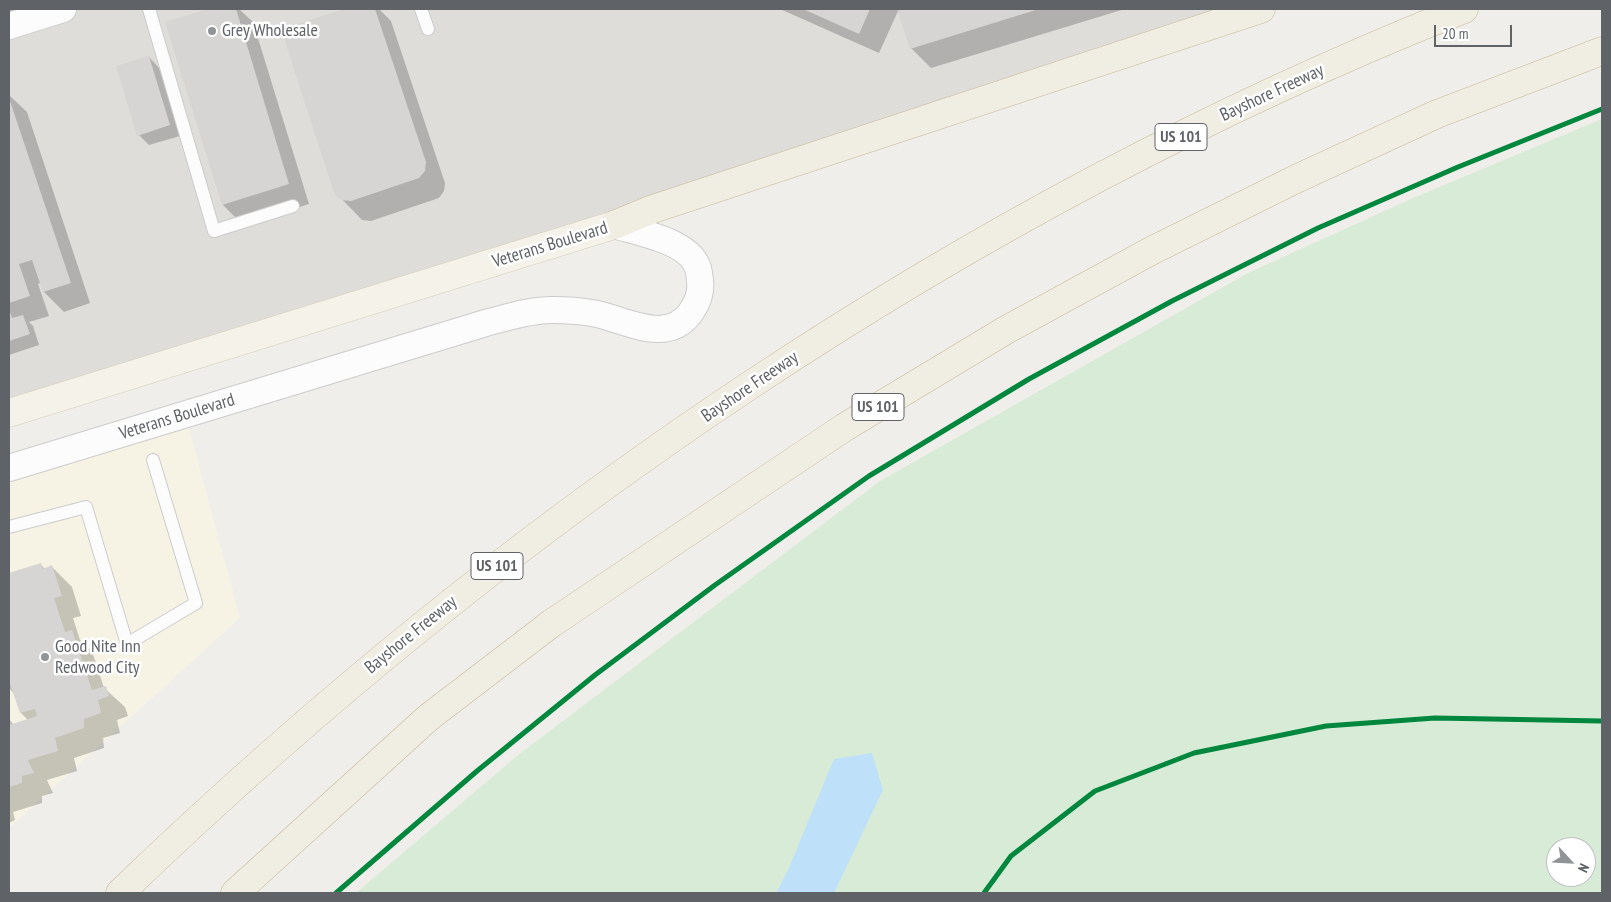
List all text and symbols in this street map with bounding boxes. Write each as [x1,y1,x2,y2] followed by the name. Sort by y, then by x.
[1436,15,1514,47] scale bar
[222,20,318,42] place label: Grey Wholesale
[1442,24,1468,43] text: 20 m
[206,25,218,37] marker: Grey Wholesale
[1217,60,1327,126] street label: Bayshore Freeway
[1155,124,1207,150] road number: US 101
[490,217,610,273] street label: Veterans Boulevard
[698,347,802,427] street label: Bayshore Freeway
[117,389,237,445] street label: Veterans Boulevard
[852,394,904,421] road number: US 101
[471,552,523,580] road number: US 101
[361,591,461,679] street label: Bayshore Freeway
[55,636,141,679] place label: Good Nite Inn Redwood City
[39,651,51,663] marker: Good Nite Inn Redwood City
[1546,837,1596,887] north arrow
[1574,861,1593,875] text: N

